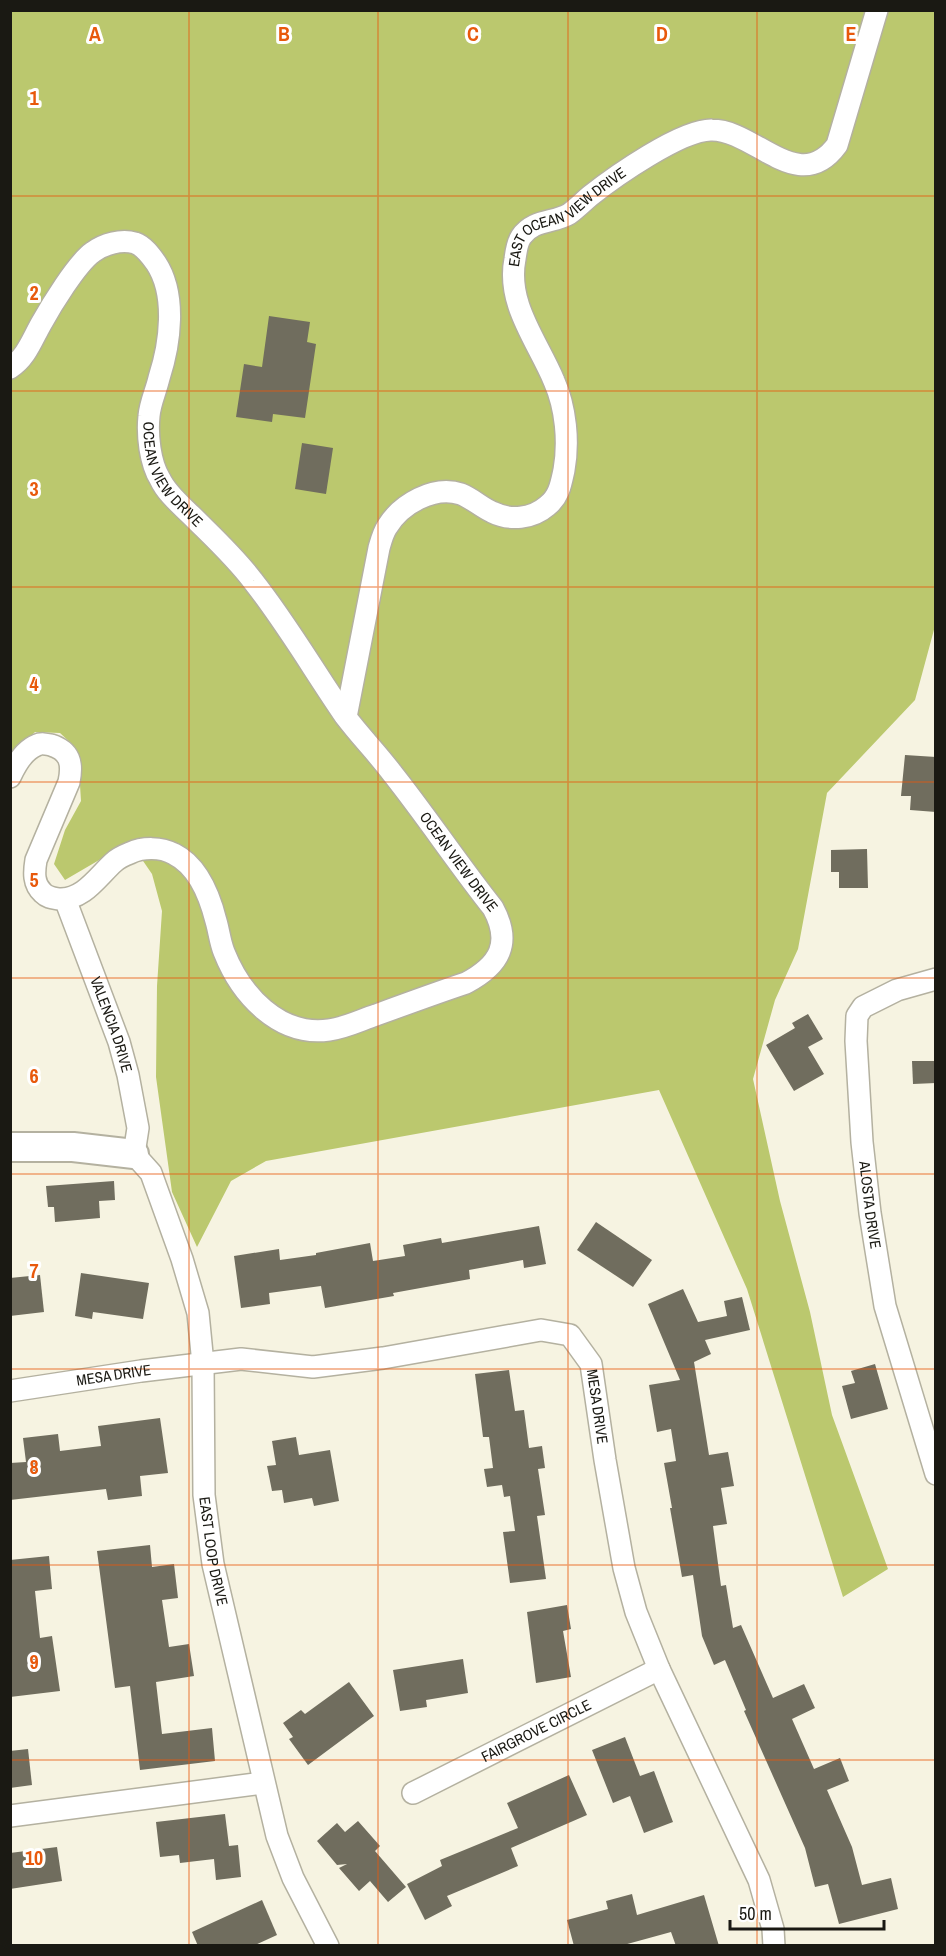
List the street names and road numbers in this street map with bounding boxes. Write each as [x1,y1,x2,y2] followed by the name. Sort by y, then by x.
[503,162,630,268] street label: EAST OCEAN VIEW DRIVE
[138,421,208,531] street label: OCEAN VIEW DRIVE
[415,807,503,916] street label: OCEAN VIEW DRIVE
[85,974,138,1075] street label: VALENCIA DRIVE
[854,1159,887,1250] street label: ALOSTA DRIVE
[75,1359,152,1391] street label: MESA DRIVE
[582,1368,614,1445] street label: MESA DRIVE
[194,1496,234,1608] street label: EAST LOOP DRIVE
[478,1694,595,1767] street label: FAIRGROVE CIRCLE

